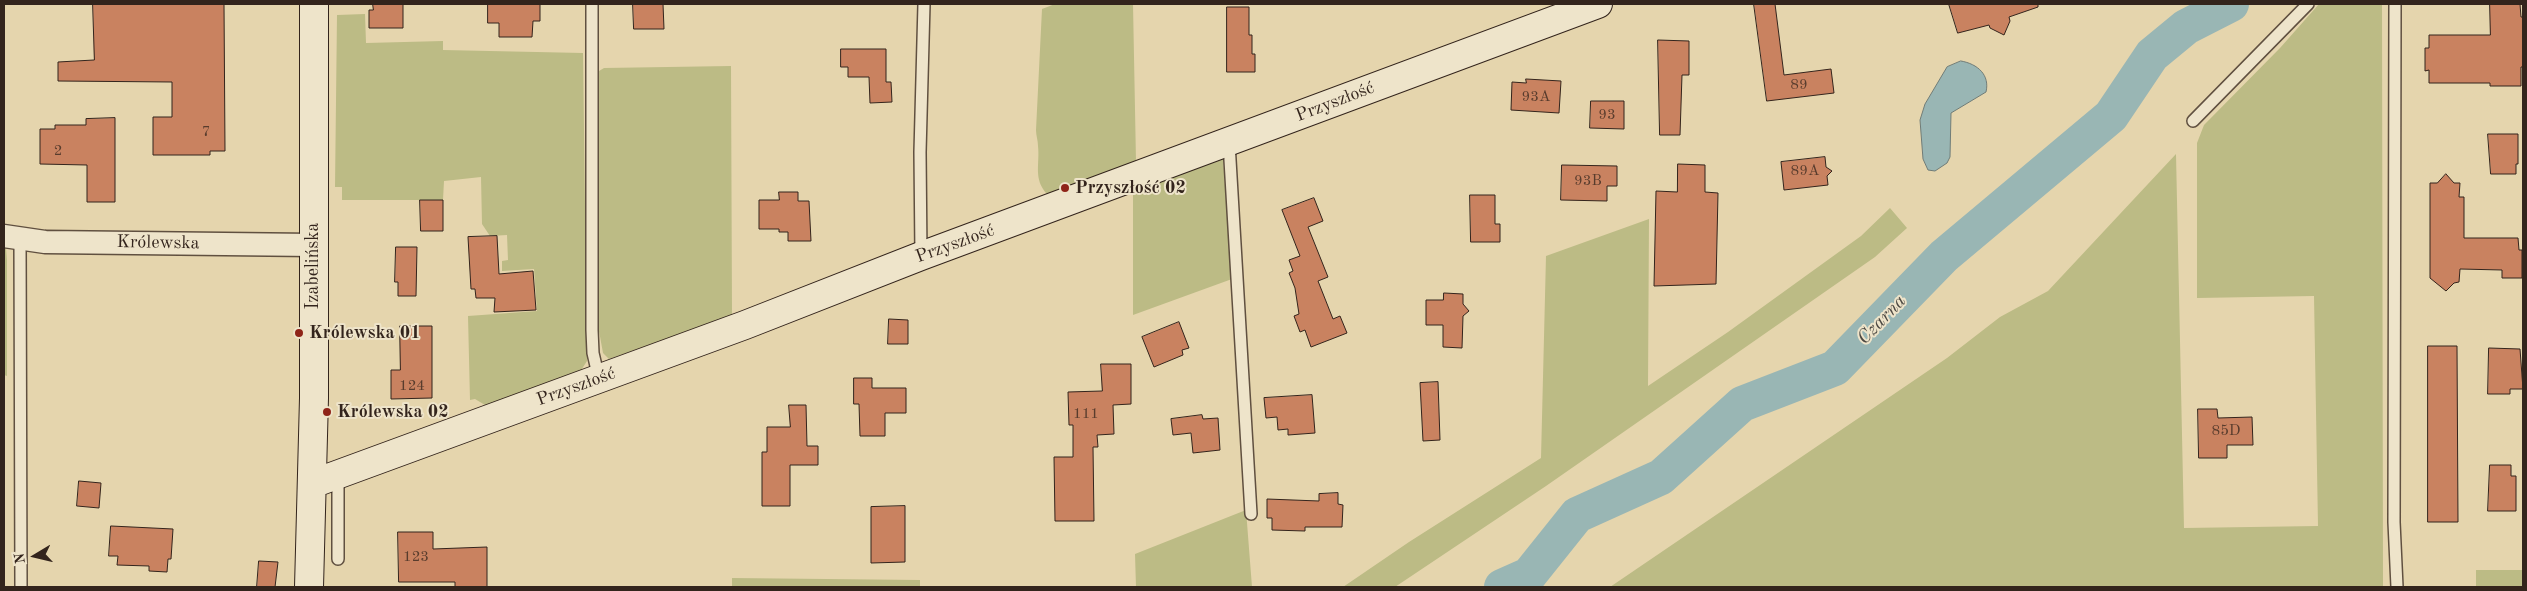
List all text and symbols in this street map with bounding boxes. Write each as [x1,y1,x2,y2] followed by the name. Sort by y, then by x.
[1790,76,1808,94] house number: 89
[1293,77,1377,127] street label: Przyszłość
[1522,88,1550,106] house number: 93A
[1598,106,1616,124] house number: 93
[202,123,210,141] house number: 7
[54,142,62,160] house number: 2
[1791,162,1819,180] house number: 89A
[1574,172,1602,190] house number: 93B
[1075,177,1186,199] place label: Przyszłość 02
[1059,182,1071,194] marker: Przyszłość 02
[913,220,997,268] street label: Przyszłość
[302,223,324,309] street label: Izabelińska
[116,231,200,255] street label: Królewska
[1853,290,1911,350] water label: Czarna
[309,322,421,344] place label: Królewska 01
[293,327,305,339] marker: Królewska 01
[534,363,618,411] street label: Przyszłość
[399,377,425,395] house number: 124
[337,401,449,423] place label: Królewska 02
[1073,405,1099,423] house number: 111
[321,406,333,418] marker: Królewska 02
[2211,422,2241,440] house number: 85D
[10,531,60,581] north arrow
[403,548,429,566] house number: 123
[12,552,28,565] text: N

